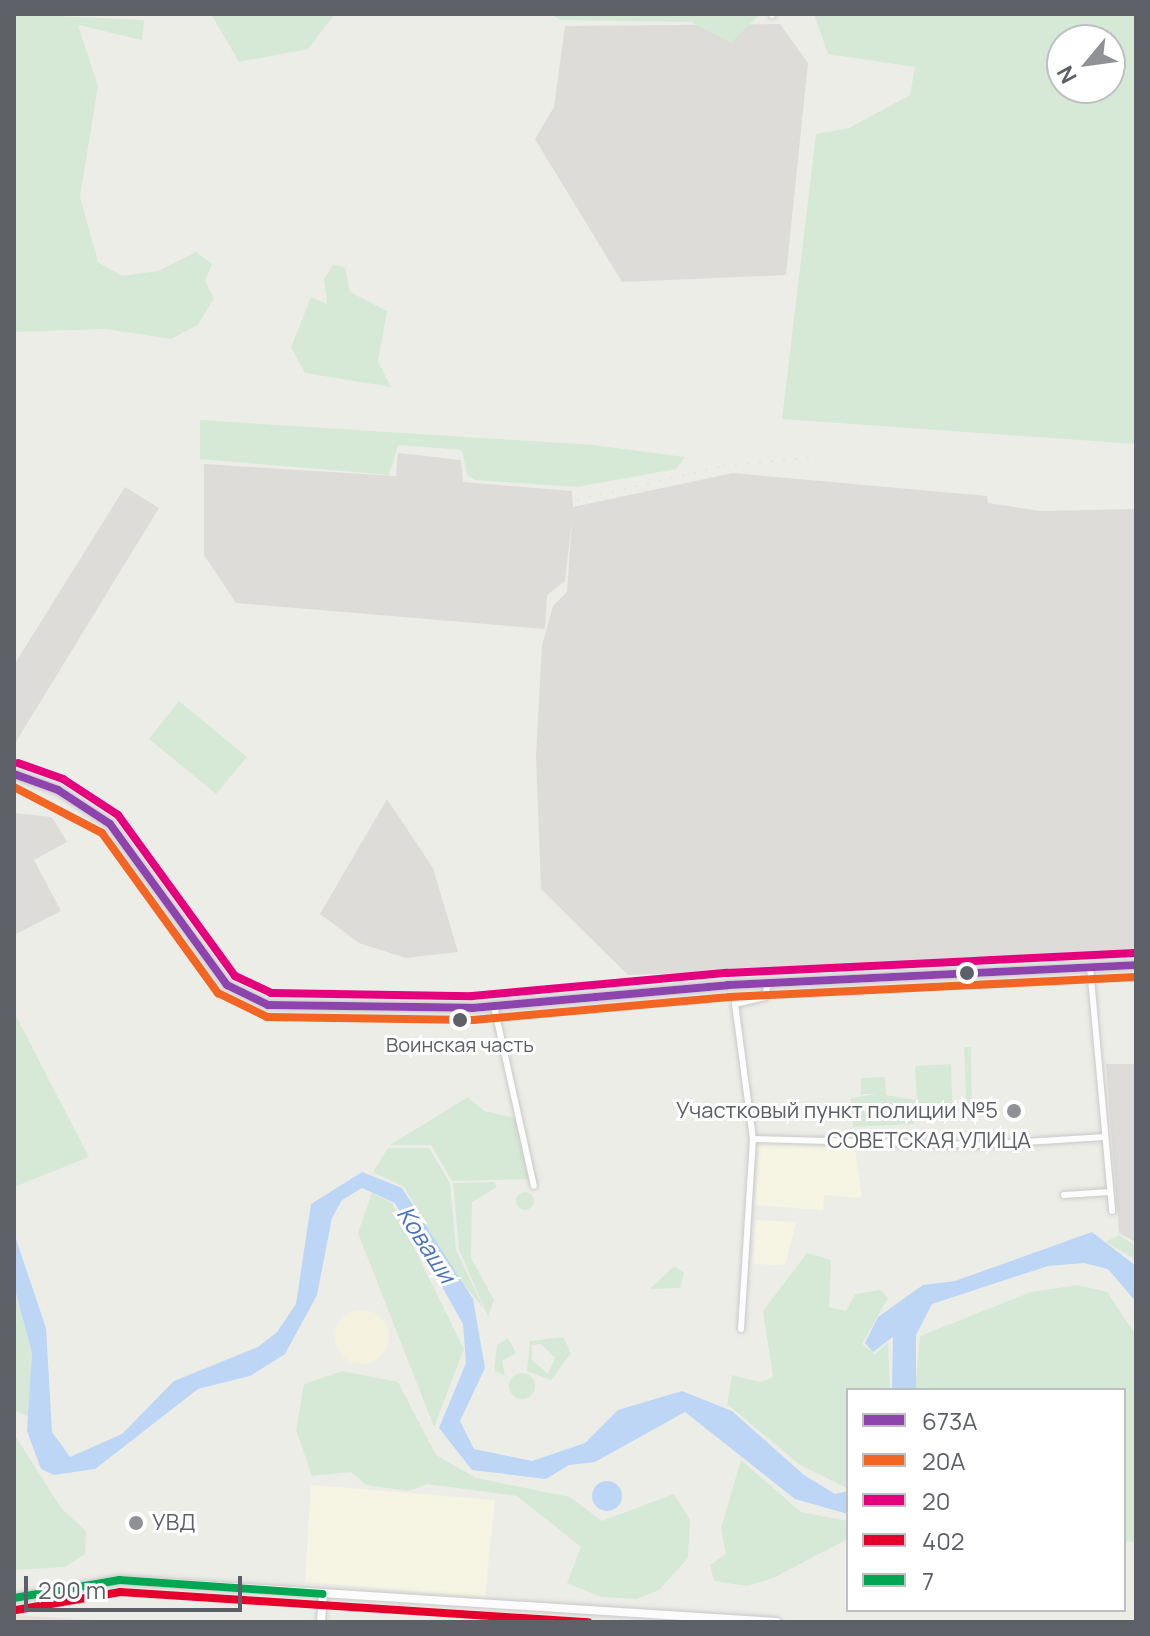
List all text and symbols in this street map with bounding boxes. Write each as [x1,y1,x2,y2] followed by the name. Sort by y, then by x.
[1046,24,1126,104] north arrow
[1050,60,1084,89] text: N
[959,965,975,981] unlabelled marker
[452,1012,468,1028] marker: Воинская часть
[386,1032,534,1056] place label: Воинская часть
[676,1098,998,1124] place label: Участковый пункт полиции №5
[1005,1102,1023,1120] marker: Участковый пункт полиции №5
[827,1128,1031,1154] street label: СОВЕТСКАЯ УЛИЦА
[392,1200,462,1288] water label: Коваши
[846,1388,1126,1612] legend
[922,1404,977,1437] text: 673А
[922,1444,966,1477] text: 20А
[922,1484,950,1517] text: 20
[152,1510,195,1536] place label: УВД
[127,1514,145,1532] marker: УВД
[922,1524,964,1557] text: 402
[28,1560,246,1610] scale bar
[922,1564,934,1597] text: 7
[38,1573,106,1606] text: 200 m

